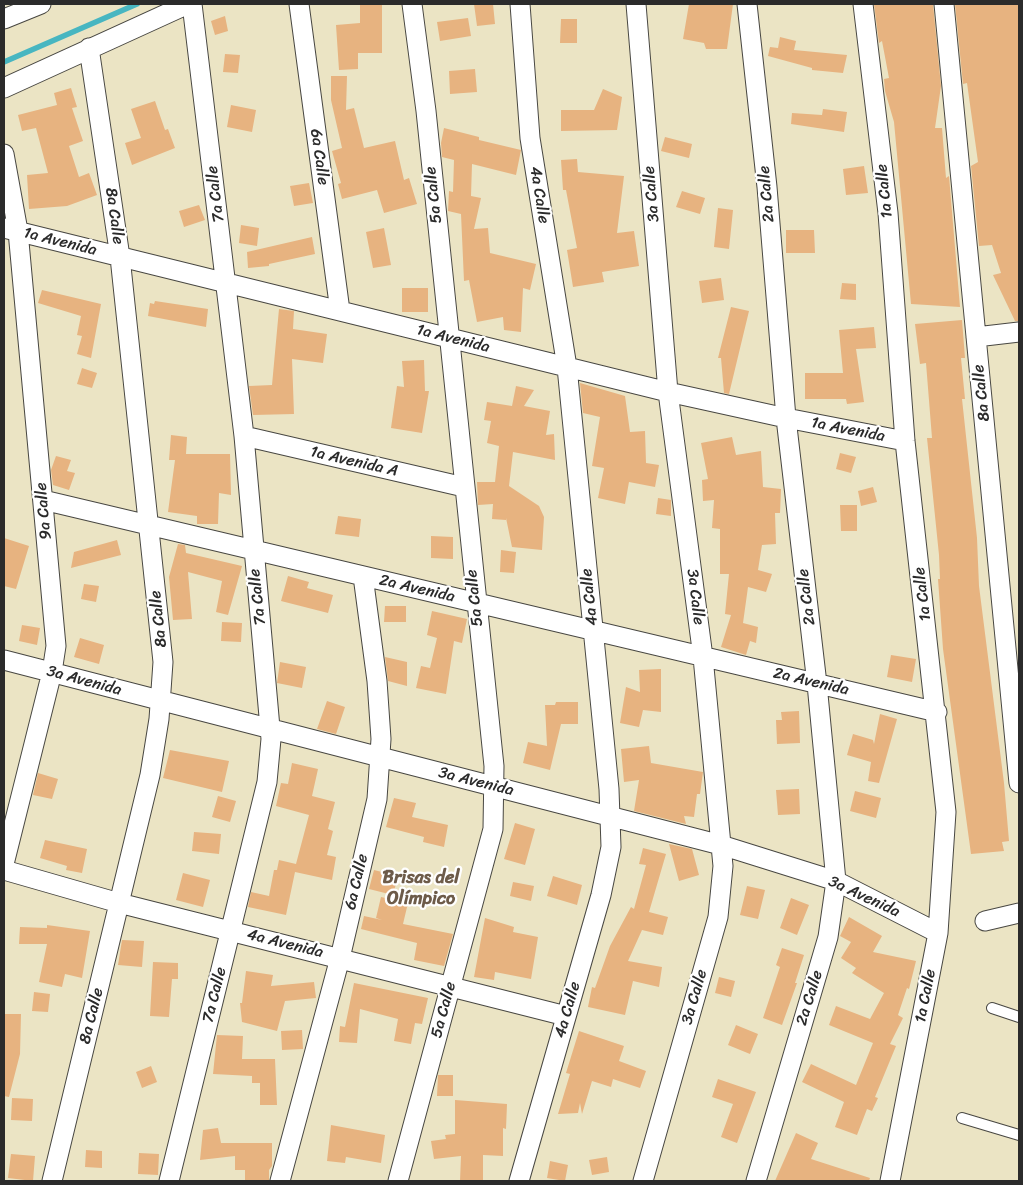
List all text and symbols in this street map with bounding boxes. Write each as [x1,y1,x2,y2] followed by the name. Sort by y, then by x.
[306,128,332,186] street label: 6a Calle
[873,163,897,219] street label: 1a Calle
[203,165,229,223] street label: 7a Calle
[421,165,447,225] street label: 5a Calle
[525,165,553,225] street label: 4a Calle
[640,165,664,223] street label: 3a Calle
[755,165,779,223] street label: 2a Calle
[101,186,127,246] street label: 8a Calle
[21,224,99,260] street label: 1a Avenida
[414,321,492,357] street label: 1a Avenida
[969,364,995,422] street label: 8a Calle
[809,413,887,447] street label: 1a Avenida
[308,443,400,481] street label: 1a Avenida A
[32,482,56,540] street label: 9a Calle
[910,566,936,622] street label: 1a Calle
[577,567,603,627] street label: 4a Calle
[245,568,271,626] street label: 7a Calle
[462,568,488,628] street label: 5a Calle
[682,568,708,626] street label: 3a Calle
[794,568,820,626] street label: 2a Calle
[377,571,457,607] street label: 2a Avenida
[146,590,172,648] street label: 8a Calle
[45,662,123,700] street label: 3a Avenida
[771,664,851,700] street label: 2a Avenida
[436,763,516,801] street label: 3a Avenida
[341,852,373,912] street label: 6a Calle
[383,867,459,910] district label: Brisas del Olímpico
[825,872,903,922] street label: 3a Avenida
[245,925,325,963] street label: 4a Avenida
[199,965,231,1025] street label: 7a Calle
[678,967,712,1027] street label: 3a Calle
[911,967,941,1025] street label: 1a Calle
[793,968,827,1028] street label: 2a Calle
[427,980,461,1040] street label: 5a Calle
[551,980,585,1040] street label: 4a Calle
[76,986,108,1046] street label: 8a Calle

